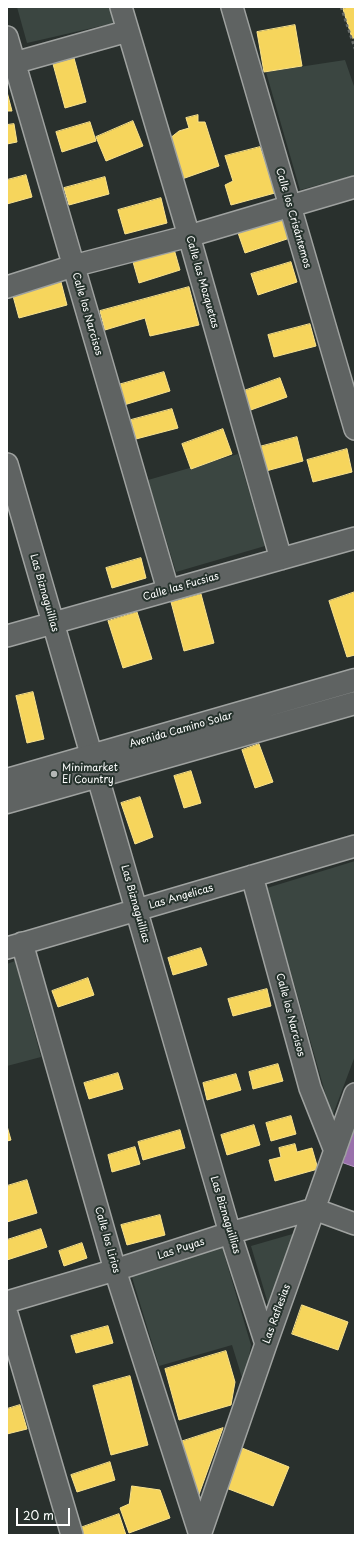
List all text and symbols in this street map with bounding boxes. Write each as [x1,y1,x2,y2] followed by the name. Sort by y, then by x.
[273,166,313,270] street label: Calle los Crisántemos
[183,234,221,330] street label: Calle las Mozquetas
[69,271,105,357] street label: Calle los Narcisos
[27,553,61,633] street label: Las Biznaguillias
[142,570,220,604] street label: Calle las Fucsias
[128,710,234,750] street label: Avenida Camino Solar
[62,762,118,786] place label: Minimarket El Country
[49,769,59,779] marker: Minimarket El Country
[118,864,152,944] street label: Las Biznaguillias
[147,882,215,912] street label: Las Angelicas
[273,972,307,1058] street label: Calle los Narcisos
[208,1175,242,1255] street label: Las Biznaguillias
[92,1205,122,1275] street label: Calle los Lirios
[156,1236,206,1262] street label: Las Puyas
[261,1283,293,1345] street label: Las Raflesias
[18,1500,72,1526] scale bar
[23,1506,54,1524] text: 20 m

